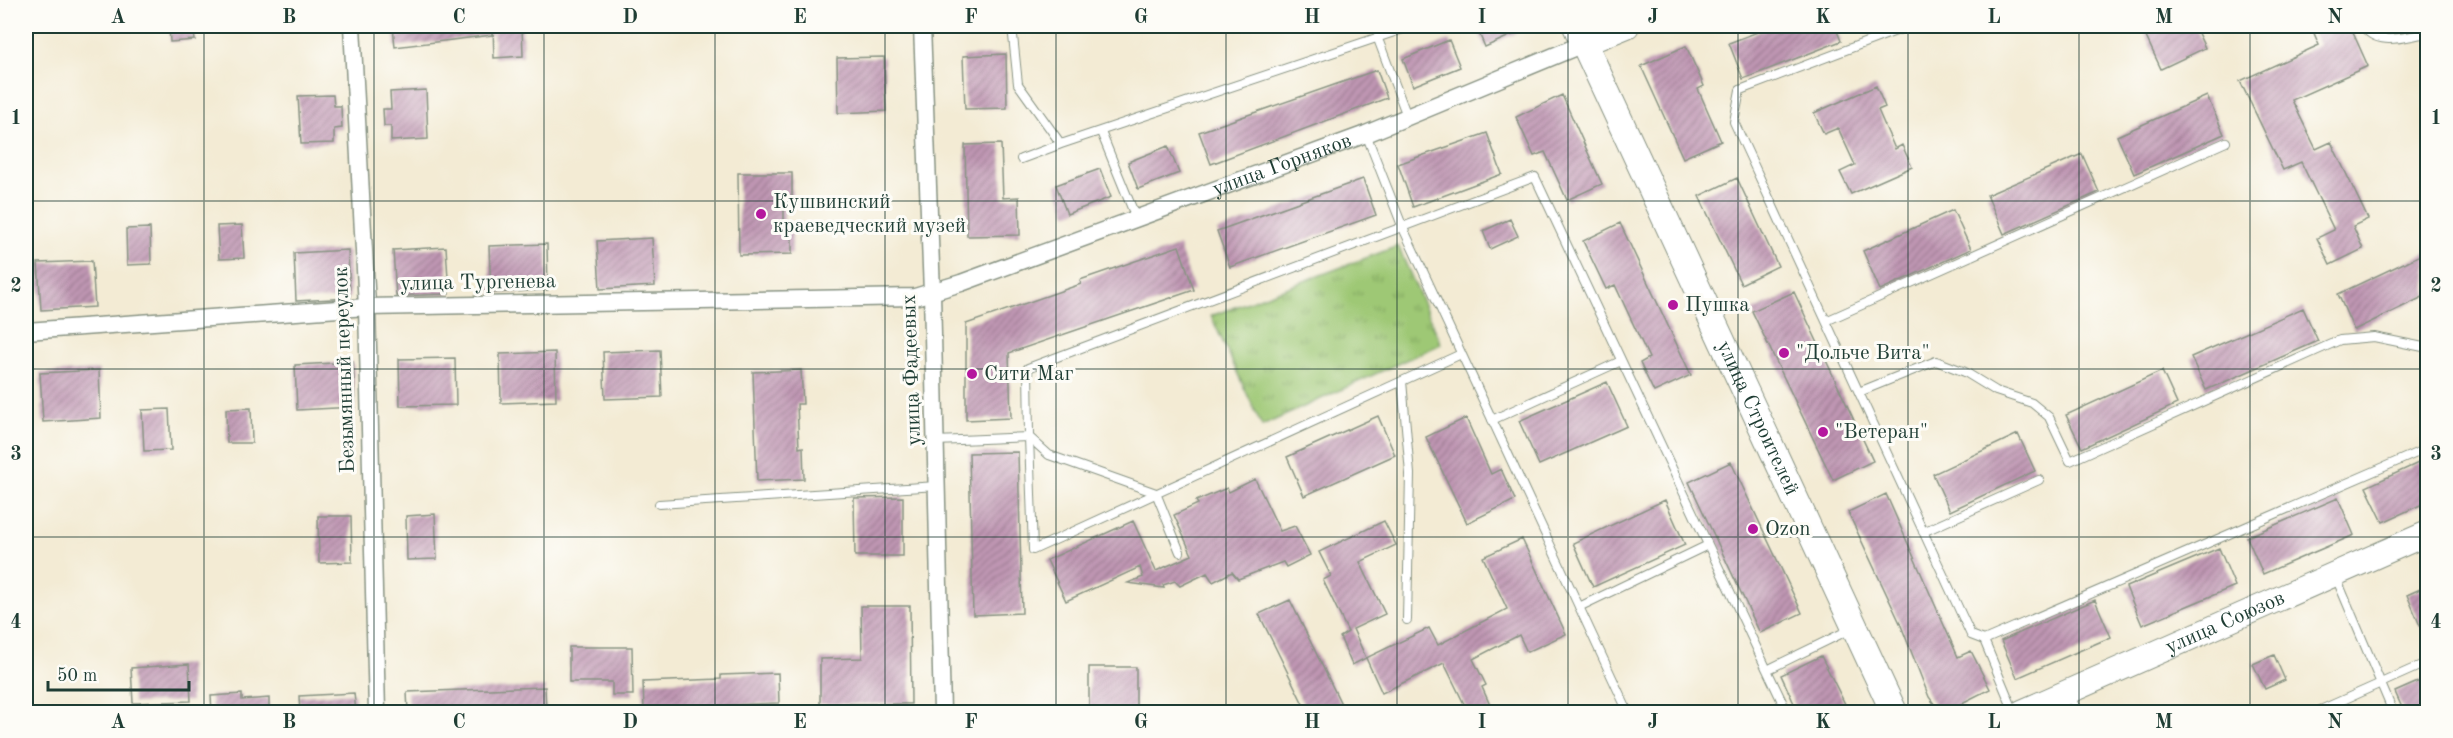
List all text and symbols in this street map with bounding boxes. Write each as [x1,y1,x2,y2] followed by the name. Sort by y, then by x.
[110,8,126,28] text: A
[282,8,296,28] text: B
[452,8,466,28] text: C
[622,8,638,28] text: D
[793,8,807,28] text: E
[964,8,978,28] text: F
[1134,8,1148,28] text: G
[1304,8,1320,28] text: H
[1478,8,1486,28] text: I
[1648,8,1659,28] text: J
[1815,8,1831,28] text: K
[1987,8,2001,28] text: L
[2155,8,2173,28] text: M
[2327,8,2343,28] text: N
[10,109,22,129] text: 1
[2430,109,2442,129] text: 1
[1210,130,1354,200] street label: улица Горняков
[773,192,966,237] place label: Кушвинский краеведческий музей
[754,207,768,221] marker: Кушвинский краеведческий музей
[331,266,359,474] street label: Безымянный переулок
[400,271,556,295] street label: улица Тургенева
[10,277,22,297] text: 2
[2430,277,2442,297] text: 2
[899,294,925,446] street label: улица Фадеевых
[1685,295,1750,316] place label: Пушка
[1666,298,1680,312] marker: Пушка
[1713,338,1802,498] street label: улица Строителей
[1796,343,1930,364] place label: "Дольче Вита"
[1777,346,1791,360] marker: "Дольче Вита"
[984,364,1074,385] place label: Сити Маг
[965,367,979,381] marker: Сити Маг
[1835,422,1928,443] place label: "Ветеран"
[1816,425,1830,439] marker: "Ветеран"
[10,445,22,465] text: 3
[2430,445,2442,465] text: 3
[1765,519,1811,540] place label: Ozon
[1746,522,1760,536] marker: Ozon
[2162,587,2288,658] street label: улица Союзов
[10,613,22,633] text: 4
[2430,613,2442,633] text: 4
[48,654,189,692] scale bar
[57,667,97,685] text: 50 m
[110,713,126,733] text: A
[282,713,296,733] text: B
[452,713,466,733] text: C
[622,713,638,733] text: D
[793,713,807,733] text: E
[964,713,978,733] text: F
[1134,713,1148,733] text: G
[1304,713,1320,733] text: H
[1478,713,1486,733] text: I
[1648,713,1659,733] text: J
[1815,713,1831,733] text: K
[1987,713,2001,733] text: L
[2155,713,2173,733] text: M
[2327,713,2343,733] text: N

